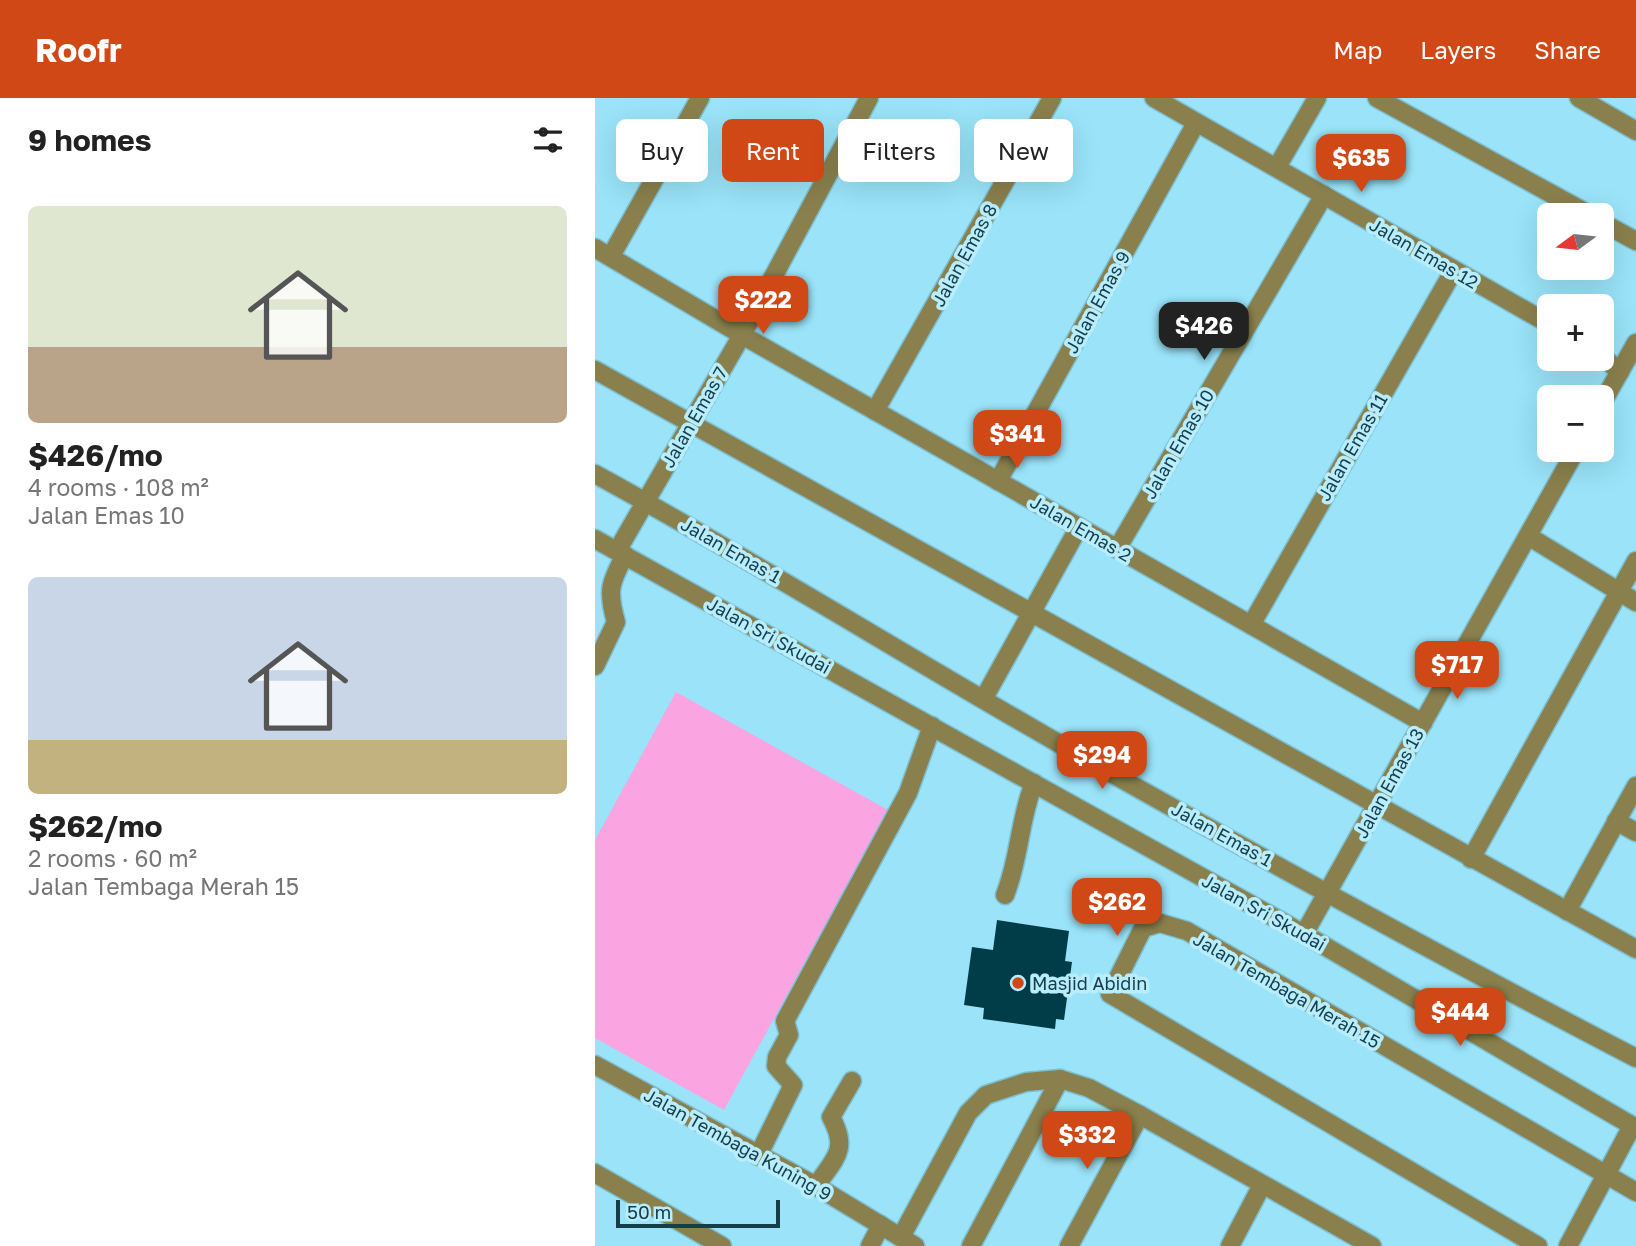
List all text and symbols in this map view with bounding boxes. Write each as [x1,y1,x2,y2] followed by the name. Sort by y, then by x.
[35,30,122,69] text: Roofr
[1333,35,1382,64] text: Map
[1420,35,1496,64] text: Layers
[1534,35,1601,64] text: Share
[616,119,708,182] chip: Buy
[722,119,824,182] chip: Rent
[838,119,960,182] chip: Filters
[974,119,1073,182] chip: New
[529,121,567,159] icon: filters
[28,122,151,158] text: 9 homes
[1320,134,1402,194] pin: $635
[1332,143,1390,171] text: $635
[927,200,1001,310] street label: Jalan Emas 8
[1537,203,1613,280] north arrow
[1537,203,1614,462] map controls
[1366,213,1482,293] street label: Jalan Emas 12
[1060,247,1134,357] street label: Jalan Emas 9
[235,252,361,378] icon: home
[722,276,804,336] pin: $222
[734,285,792,313] text: $222
[1537,294,1614,371] button: +
[1163,302,1245,362] pin: $426
[1175,311,1233,339] text: $426
[656,363,732,471] street label: Jalan Emas 7
[1138,385,1218,503] street label: Jalan Emas 10
[1537,385,1614,462] button: −
[1312,389,1392,505] street label: Jalan Emas 11
[976,410,1058,470] pin: $341
[989,419,1045,447] text: $341
[28,437,163,473] text: $426/mo
[28,473,209,501] text: 4 rooms · 108 m²
[1026,490,1136,566] street label: Jalan Emas 2
[28,501,185,529] text: Jalan Emas 10
[677,513,785,588] street label: Jalan Emas 1
[703,592,835,678] street label: Jalan Sri Skudai
[235,623,361,749] icon: home
[1416,642,1498,701] pin: $717
[1431,650,1483,678] text: $717
[1350,724,1428,842] street label: Jalan Emas 13
[1061,732,1143,791] pin: $294
[1073,740,1131,768] text: $294
[1168,797,1276,871] street label: Jalan Emas 1
[28,808,162,844] text: $262/mo
[28,844,197,872] text: 2 rooms · 60 m²
[1198,869,1330,955] street label: Jalan Sri Skudai
[28,872,299,900] text: Jalan Tembaga Merah 15
[1076,878,1158,938] pin: $262
[1088,887,1146,915] text: $262
[1190,927,1384,1053] street label: Jalan Tembaga Merah 15
[1032,972,1147,994] place label: Masjid Abidin
[1010,975,1026,991] marker: Masjid Abidin
[1419,988,1501,1048] pin: $444
[1431,997,1489,1025] text: $444
[640,1083,836,1205] street label: Jalan Tembaga Kuning 9
[1046,1112,1128,1171] pin: $332
[1058,1120,1116,1148] text: $332
[616,1197,781,1229] scale bar
[627,1200,671,1223] text: 50 m

